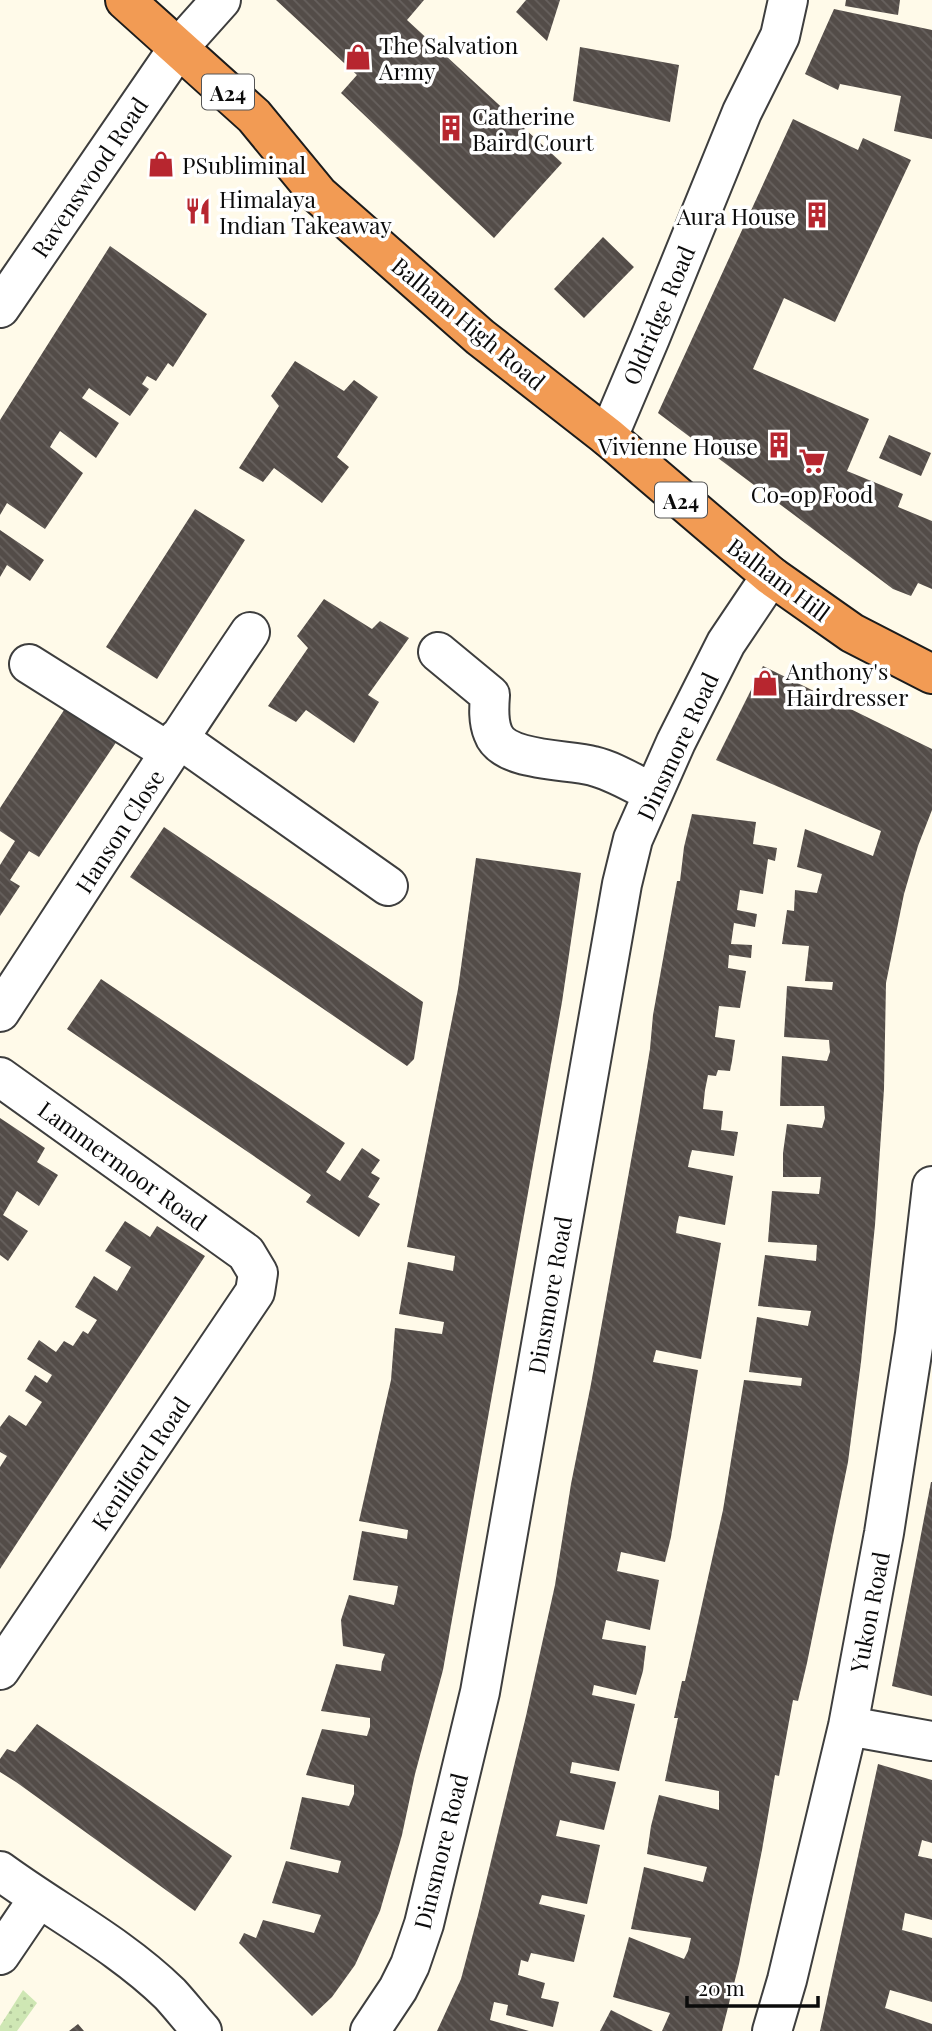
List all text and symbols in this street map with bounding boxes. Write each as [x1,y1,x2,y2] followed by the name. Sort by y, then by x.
[378,29,519,86] place label: The Salvation Army
[343,42,373,72] shop icon: The Salvation Army
[202,74,254,110] road number: A24
[24,91,154,263] street label: Ravenswood Road
[472,100,594,157] place label: Catherine Baird Court
[436,113,466,143] building icon: Catherine Baird Court
[146,149,176,179] shop icon: PSubliminal
[182,149,307,180] place label: PSubliminal
[219,183,392,240] place label: Himalaya Indian Takeaway
[183,196,213,226] restaurant icon: Himalaya Indian Takeaway
[676,200,796,231] place label: Aura House
[802,200,832,230] building icon: Aura House
[615,241,701,389] street label: Oldridge Road
[386,250,552,396] street label: Balham High Road
[597,430,758,461] place label: Vivienne House
[764,430,794,460] building icon: Vivienne House
[797,446,827,476] supermarket icon: Co-op Food
[751,478,873,509] place label: Co-op Food
[655,482,707,518] road number: A24
[721,530,837,628] street label: Balham Hill
[785,655,908,712] place label: Anthony's Hairdresser
[629,667,725,825] street label: Dinsmore Road
[750,668,780,698] shop icon: Anthony's Hairdresser
[67,763,171,899] street label: Hanson Close
[33,1093,213,1237] street label: Lammermoor Road
[520,1214,578,1376] street label: Dinsmore Road
[84,1390,196,1536] street label: Kenilford Road
[842,1549,896,1676] street label: Yukon Road
[406,1770,474,1932] street label: Dinsmore Road
[687,1965,818,2009] scale bar
[698,1973,745,2001] text: 20 m

